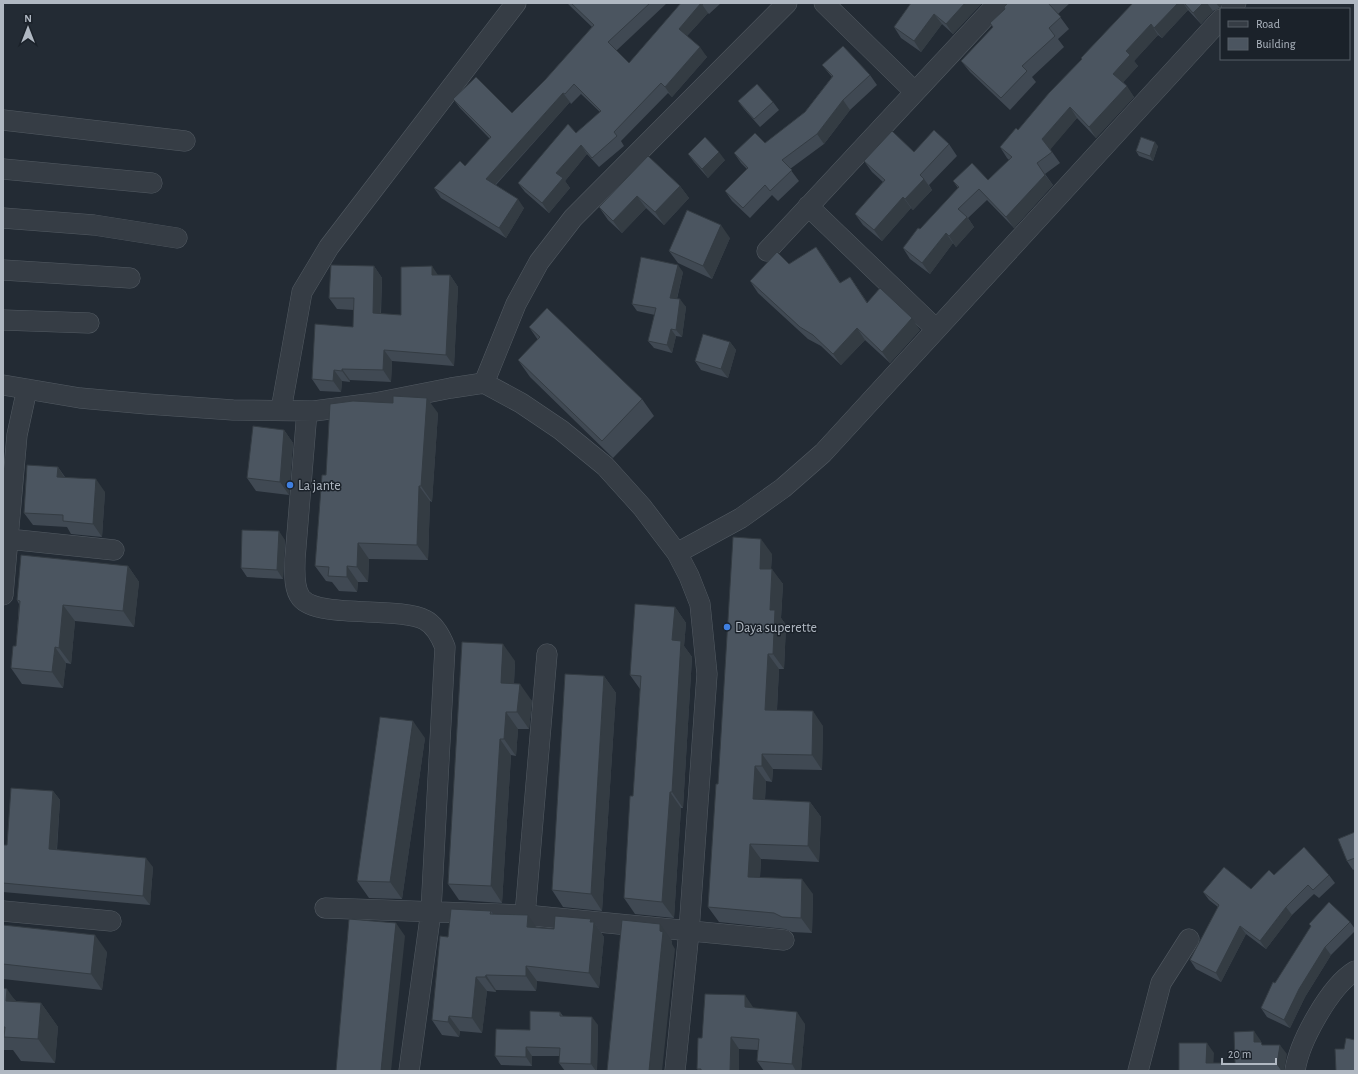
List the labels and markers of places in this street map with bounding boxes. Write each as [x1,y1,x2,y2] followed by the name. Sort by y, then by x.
[298,479,341,493] place label: La jante
[285,480,295,490] marker: La jante
[735,621,817,635] place label: Daya superette
[722,622,732,632] marker: Daya superette

